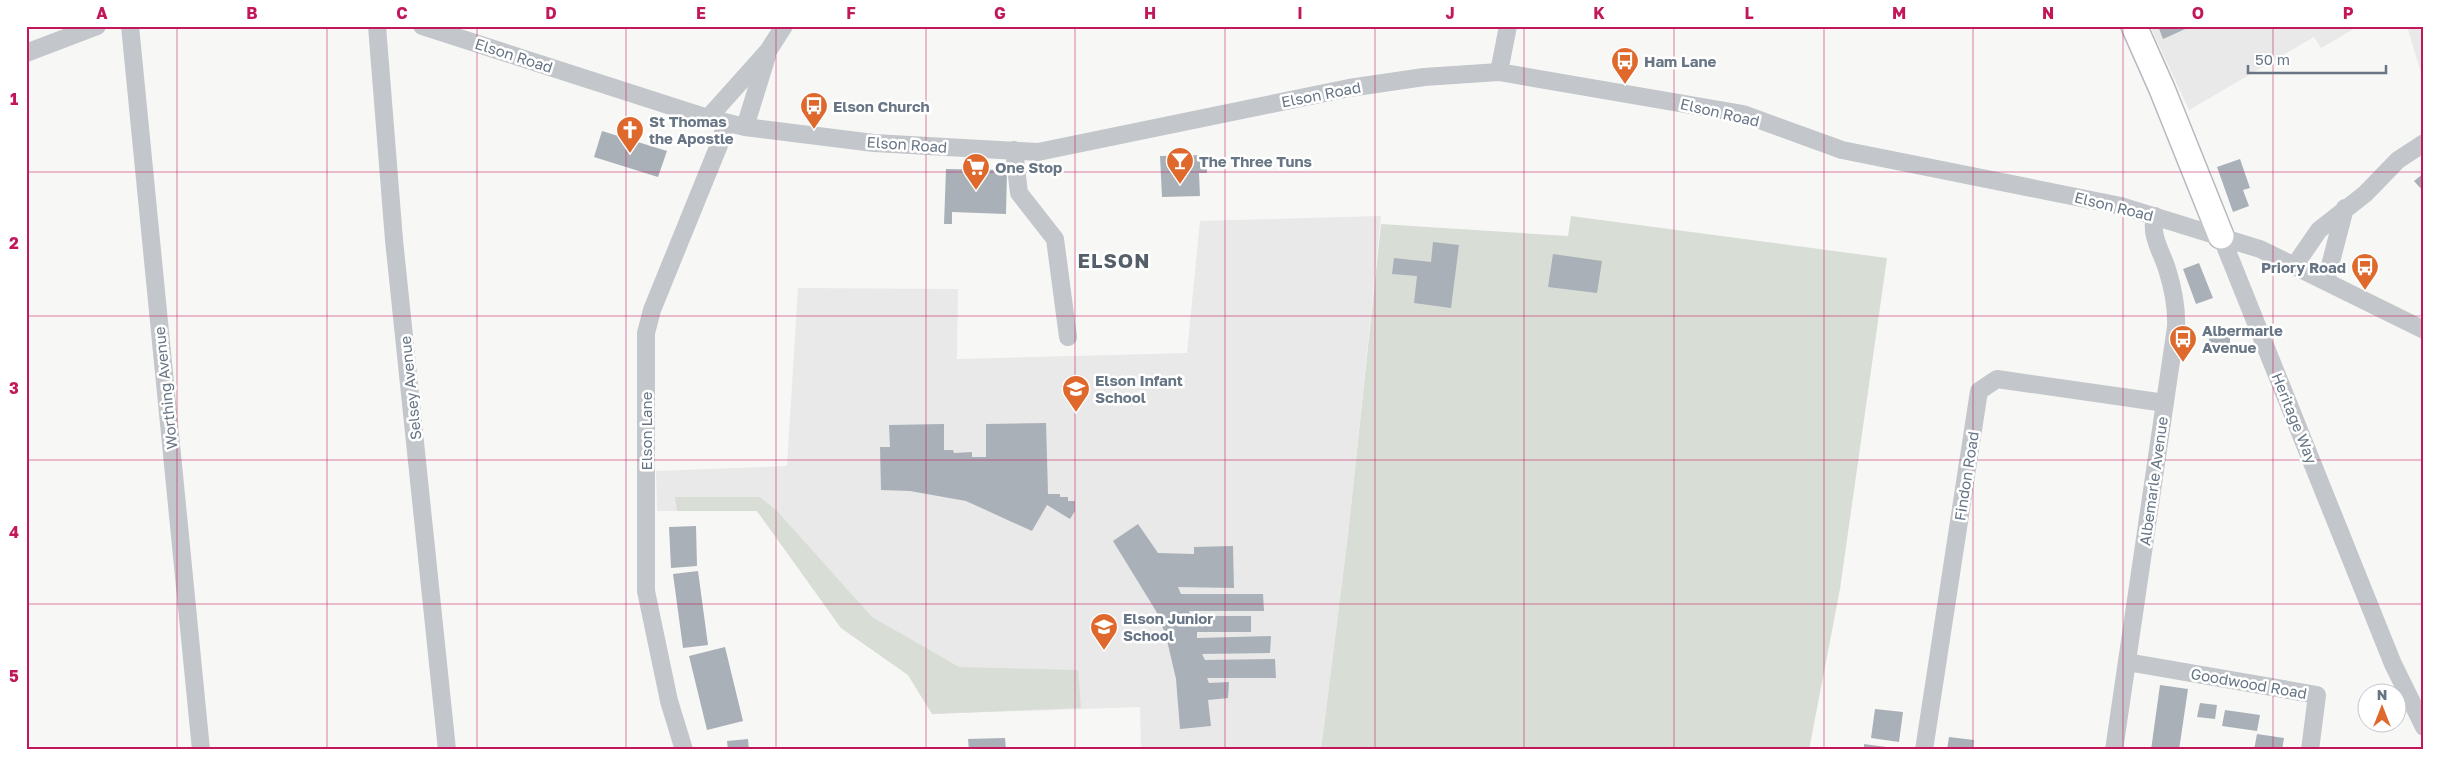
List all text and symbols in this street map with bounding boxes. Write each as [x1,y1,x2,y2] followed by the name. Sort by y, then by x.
[96,3,108,23] text: A
[246,3,258,23] text: B
[396,3,408,23] text: C
[545,3,557,23] text: D
[696,3,706,23] text: E
[846,3,856,23] text: F
[994,3,1006,23] text: G
[1144,3,1156,23] text: H
[1297,3,1303,23] text: I
[1445,3,1455,23] text: J
[1593,3,1605,23] text: K
[1744,3,1754,23] text: L
[1892,3,1906,23] text: M
[2042,3,2054,23] text: N
[2192,3,2204,23] text: O
[2343,3,2354,23] text: P
[473,34,555,76] street label: Elson Road
[2248,42,2385,74] scale bar
[1610,46,1640,85] bus stop icon: Ham Lane
[2255,50,2290,68] text: 50 m
[1644,52,1716,70] place label: Ham Lane
[1280,77,1362,111] street label: Elson Road
[10,89,18,109] text: 1
[799,91,829,130] bus stop icon: Elson Church
[1679,94,1761,130] street label: Elson Road
[833,97,930,115] place label: Elson Church
[649,112,734,147] place label: St Thomas the Apostle
[615,115,645,154] church icon: St Thomas the Apostle
[866,132,948,156] street label: Elson Road
[1165,146,1195,185] bar icon: The Three Tuns
[961,152,991,191] supermarket icon: One Stop
[1199,152,1312,170] place label: The Three Tuns
[995,158,1062,176] place label: One Stop
[2073,188,2155,224] street label: Elson Road
[9,233,19,253] text: 2
[1078,248,1150,272] district label: ELSON
[2350,252,2380,291] bus stop icon: Priory Road
[2261,258,2346,276] place label: Priory Road
[2202,321,2283,356] place label: Albermarle Avenue
[2168,324,2198,363] bus stop icon: Albermarle Avenue
[150,325,180,450] street label: Worthing Avenue
[396,335,424,441] street label: Selsey Avenue
[2269,370,2322,467] street label: Heritage Way
[1095,371,1183,406] place label: Elson Infant School
[1061,374,1091,413] school or university icon: Elson Infant School
[9,378,19,398] text: 3
[637,391,655,470] street label: Elson Lane
[2135,415,2171,547] street label: Albemarle Avenue
[1950,430,1982,522] street label: Findon Road
[9,522,19,542] text: 4
[1123,609,1213,644] place label: Elson Junior School
[1089,612,1119,651] school or university icon: Elson Junior School
[2190,664,2308,702] street label: Goodwood Road
[9,666,19,686] text: 5
[2358,684,2408,734] north arrow
[2377,686,2387,703] text: N

